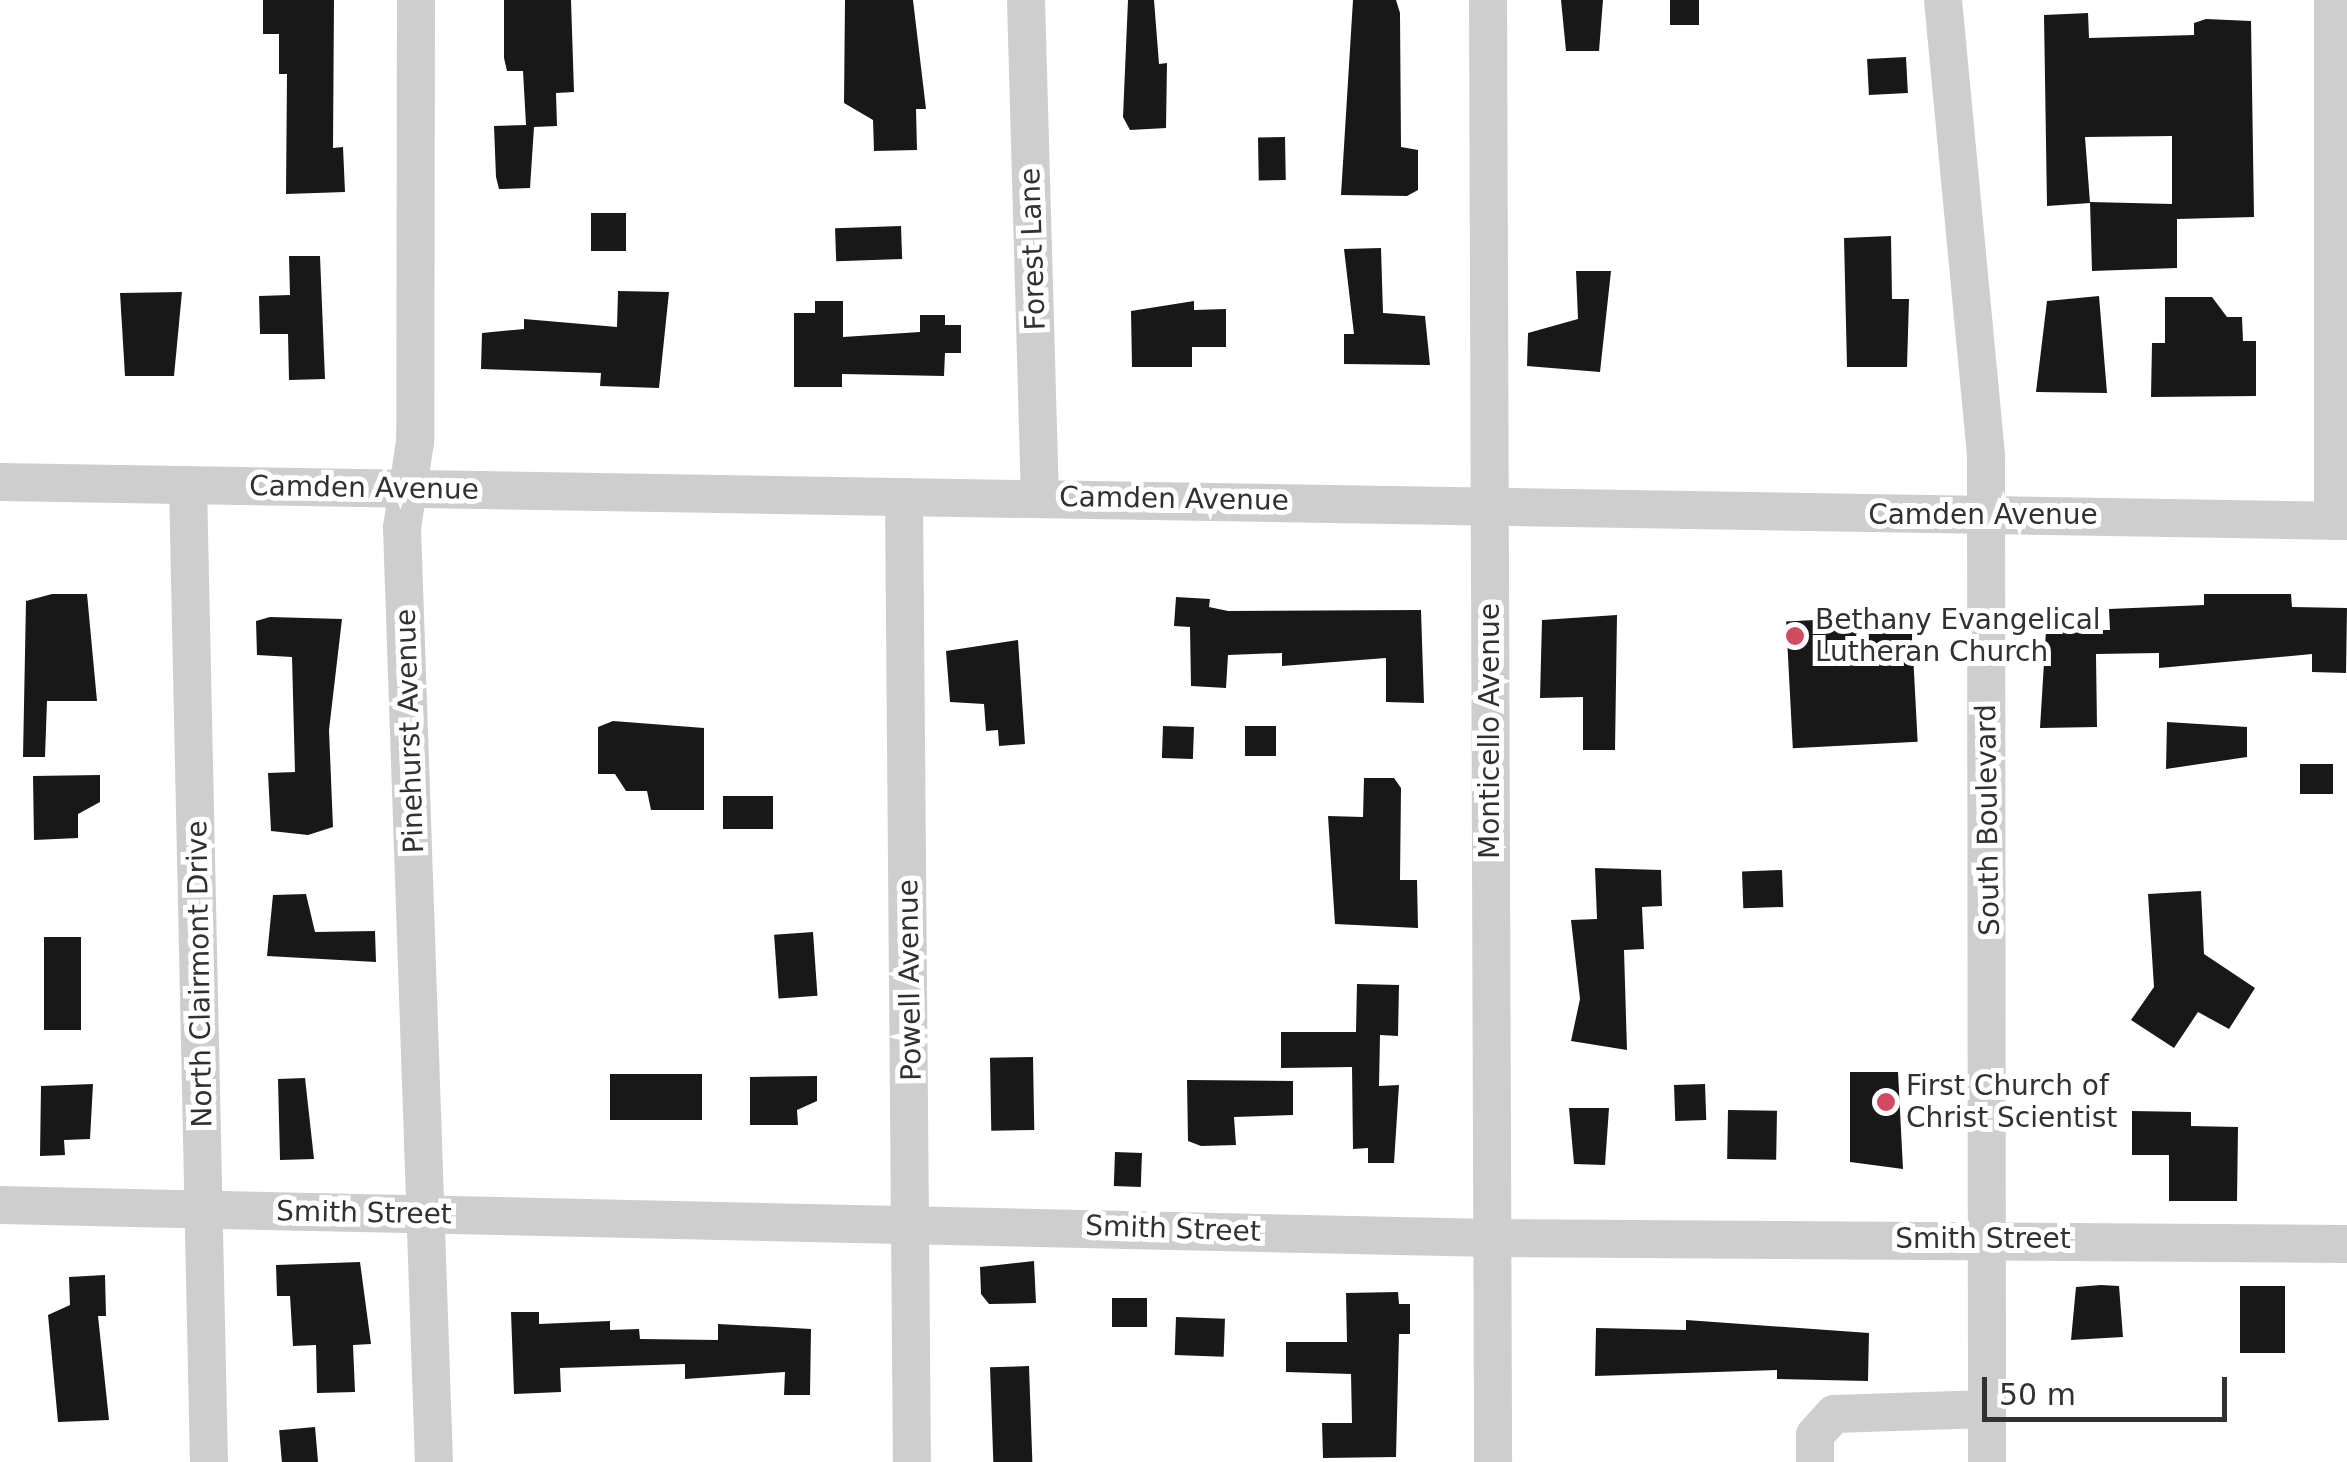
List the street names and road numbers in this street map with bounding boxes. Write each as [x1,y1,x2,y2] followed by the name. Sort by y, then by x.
[1013,167,1053,331] street label: Forest Lane
[249,469,479,507] street label: Camden Avenue
[1059,480,1289,518] street label: Camden Avenue
[1868,498,2098,532] street label: Camden Avenue
[1473,603,1507,859] street label: Monticello Avenue
[389,608,431,854] street label: Pinehurst Avenue
[1969,704,2007,936] street label: South Boulevard
[181,820,219,1128] street label: North Clairmont Drive
[891,879,929,1081] street label: Powell Avenue
[276,1195,452,1231] street label: Smith Street
[1085,1209,1261,1249] street label: Smith Street
[1895,1222,2071,1256] street label: Smith Street

